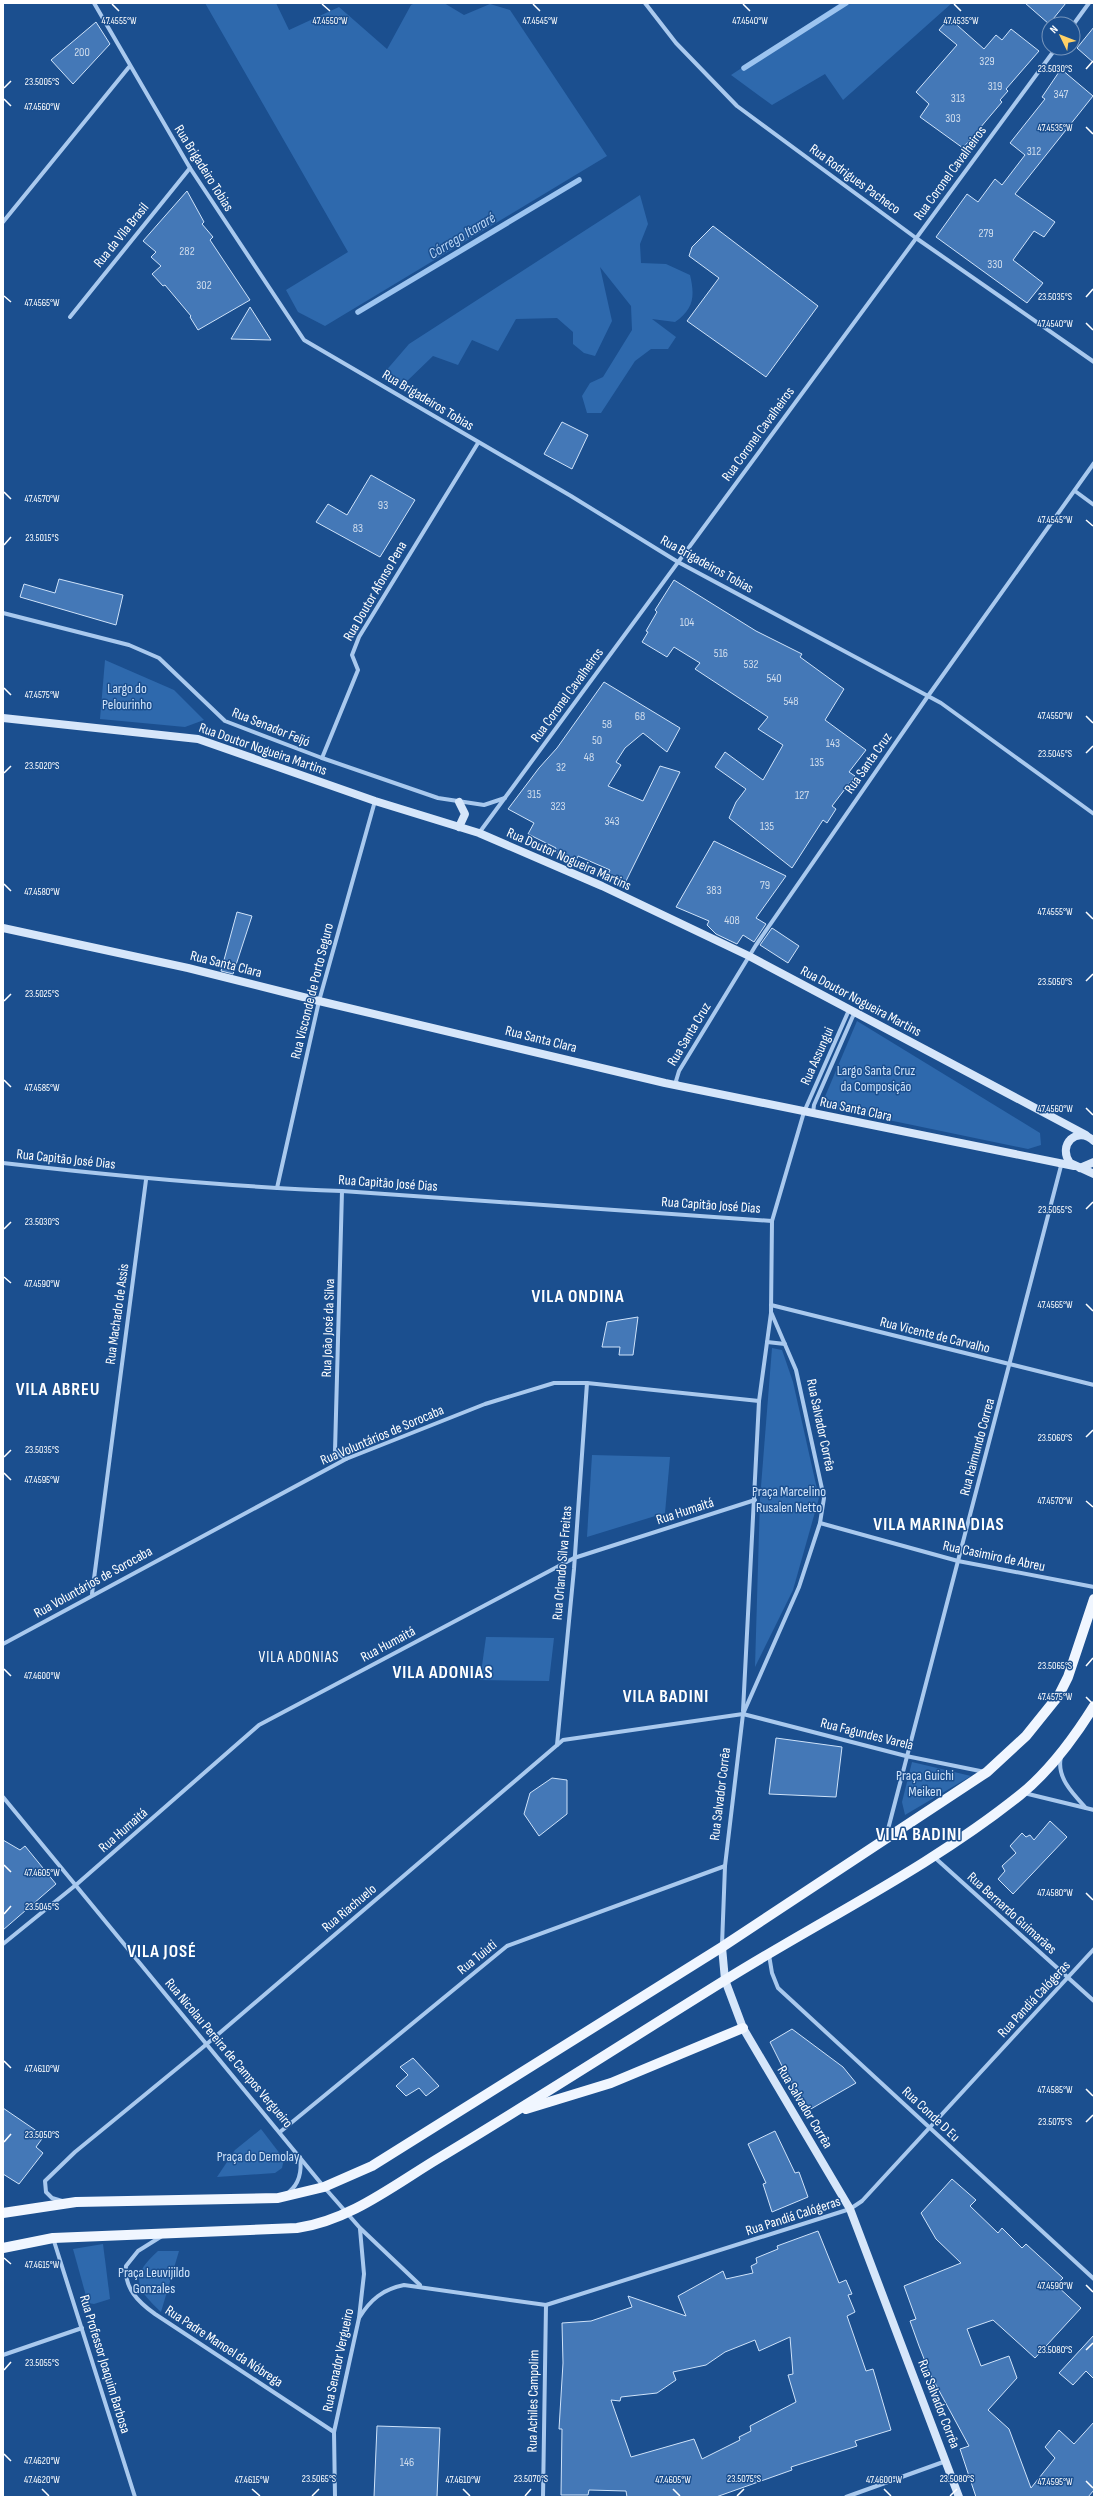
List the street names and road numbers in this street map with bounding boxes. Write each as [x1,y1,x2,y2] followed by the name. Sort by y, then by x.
[171,122,237,214] street label: Rua Brigadeiro Tobias
[910,123,990,223] street label: Rua Coronel Cavalheiros
[806,140,904,218] street label: Rua Rodrigues Pacheco
[90,199,152,271] street label: Rua da Vila Brasil
[379,366,477,434] street label: Rua Brigadeiros Tobias
[718,384,798,484] street label: Rua Coronel Cavalheiros
[657,531,757,597] street label: Rua Brigadeiros Tobias
[340,538,410,644] street label: Rua Doutor Afonso Pena
[527,645,607,745] street label: Rua Coronel Cavalheiros
[230,704,313,750] street label: Rua Senador Feijó
[197,719,329,779] street label: Rua Doutor Nogueira Martins
[841,729,895,797] street label: Rua Santa Cruz
[504,824,634,894] street label: Rua Doutor Nogueira Martins
[287,921,337,1061] street label: Rua Visconde de Porto Seguro
[188,947,264,981] street label: Rua Santa Clara
[798,962,924,1040] street label: Rua Doutor Nogueira Martins
[663,999,715,1069] street label: Rua Santa Cruz
[503,1022,579,1056] street label: Rua Santa Clara
[797,1024,837,1088] street label: Rua Assungui
[818,1093,894,1125] street label: Rua Santa Clara
[16,1145,116,1173] street label: Rua Capitão José Dias
[338,1171,438,1195] street label: Rua Capitão José Dias
[661,1193,761,1217] street label: Rua Capitão José Dias
[102,1262,132,1366] street label: Rua Machado de Assis
[318,1278,338,1378] street label: Rua João José da Silva
[878,1313,992,1357] street label: Rua Vicente de Carvalho
[803,1377,839,1473] street label: Rua Salvador Corrêa
[956,1396,998,1498] street label: Rua Raimundo Correa
[318,1401,446,1469] street label: Rua Voluntários de Sorocaba
[654,1494,716,1528] street label: Rua Humaitá
[549,1505,575,1621] street label: Rua Orlando Silva Freitas
[941,1537,1047,1575] street label: Rua Casimiro de Abreu
[31,1542,155,1622] street label: Rua Voluntários de Sorocaba
[358,1623,418,1665] street label: Rua Humaitá
[819,1714,915,1754] street label: Rua Fagundes Varela
[706,1746,734,1842] street label: Rua Salvador Corrêa
[95,1804,151,1856] street label: Rua Humaitá
[964,1868,1060,1958] street label: Rua Bernardo Guimarães
[318,1880,380,1936] street label: Rua Riachuelo
[454,1936,500,1978] street label: Rua Tuiuti
[994,1957,1074,2041] street label: Rua Pandiá Calógeras
[161,1975,297,2131] street label: Rua Nicolau Pereira de Campos Vergueiro
[774,2062,836,2152] street label: Rua Salvador Corrêa
[899,2083,964,2145] street label: Rua Conde D Eu
[743,2193,843,2239] street label: Rua Pandiá Calógeras
[76,2293,134,2435] street label: Rua Professor Joaquim Barbosa
[162,2302,286,2390] street label: Rua Padre Manoel da Nóbrega
[319,2307,357,2413] street label: Rua Senador Vergueiro
[524,2349,542,2453] street label: Rua Achiles Campolim
[914,2357,964,2451] street label: Rua Salvador Corrêa

